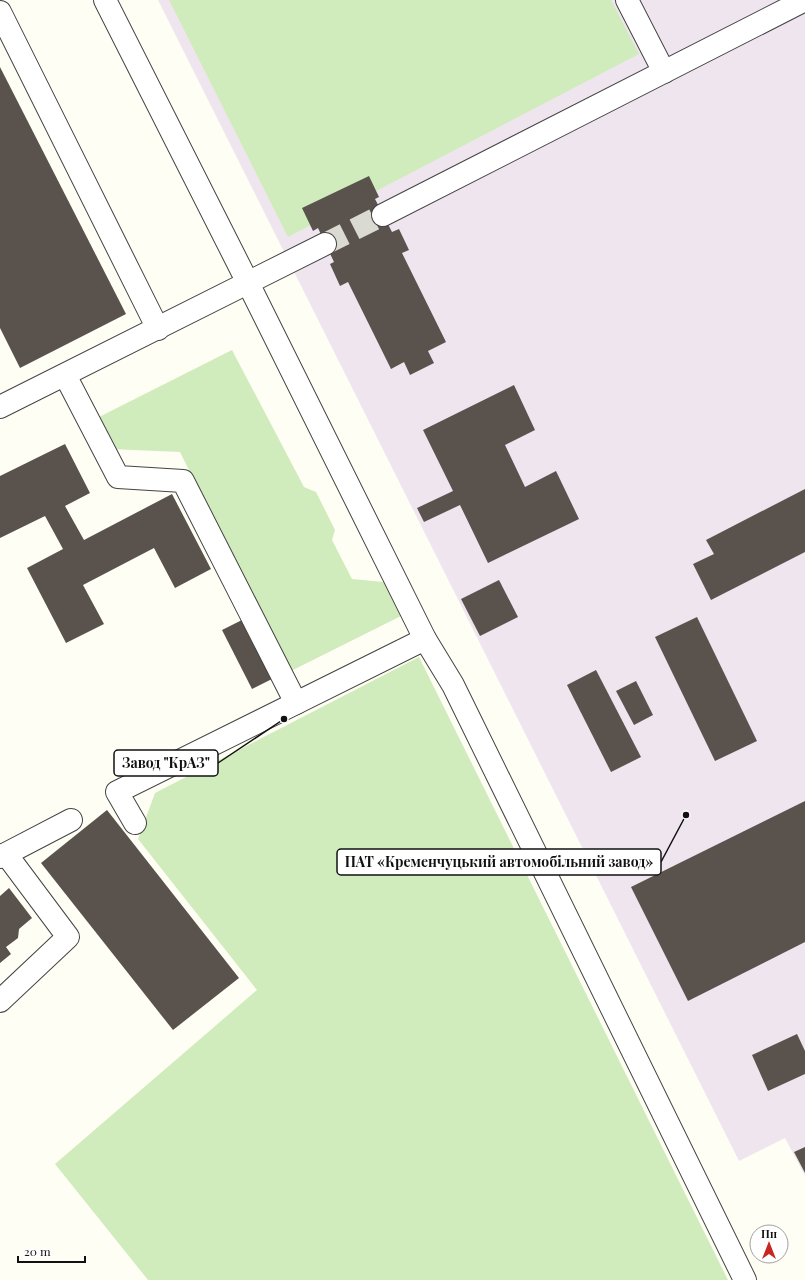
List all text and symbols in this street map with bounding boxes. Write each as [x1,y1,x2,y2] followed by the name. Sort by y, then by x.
[114,750,218,776] callout: Завод "КрАЗ"
[122,753,210,772] text: Завод "КрАЗ"
[337,849,661,875] callout: ПАТ «Кременчуцький автомобiльний завод»
[345,852,653,871] text: ПАТ «Кременчуцький автомобiльний завод»
[749,1224,789,1264] north arrow
[761,1226,777,1241] text: Пн
[18,1238,85,1264] scale bar
[24,1243,51,1259] text: 20 m

